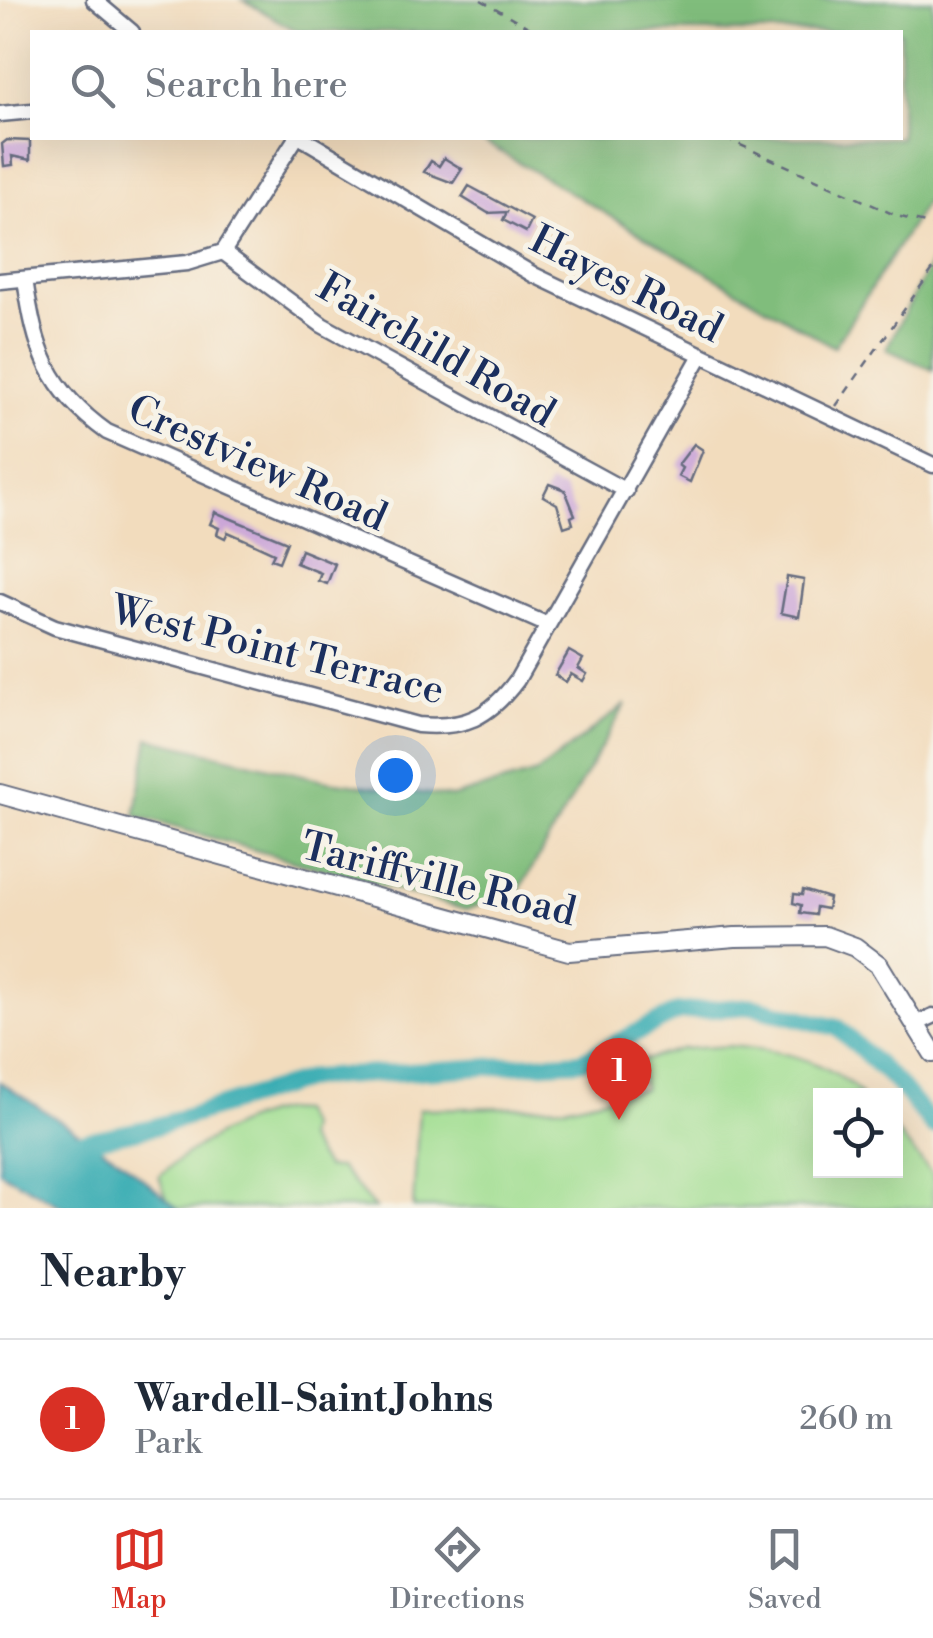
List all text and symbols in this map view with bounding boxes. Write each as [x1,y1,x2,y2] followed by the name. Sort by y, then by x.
[30,30,903,140] search box
[65,58,120,113] icon: search
[145,62,348,109] text: Search here
[521,215,731,356] street label: Hayes Road
[308,262,564,439] street label: Fairchild Road
[120,384,395,543] street label: Crestview Road
[104,585,449,716] street label: West Point Terrace
[370,750,421,801] your location
[296,822,581,938] street label: Tariffville Road
[586,1038,652,1120] pin: 1
[813,1088,903,1178] map controls
[813,1088,903,1178] button: locate
[40,1247,185,1300] text: Nearby
[135,1376,493,1423] text: Wardell-Saint Johns
[65,1399,80,1439] text: 1
[800,1399,893,1439] text: 260 m
[135,1423,202,1463] text: Park
[112,1522,167,1617] tab: Map
[390,1522,525,1617] tab: Directions
[748,1522,821,1617] tab: Saved

